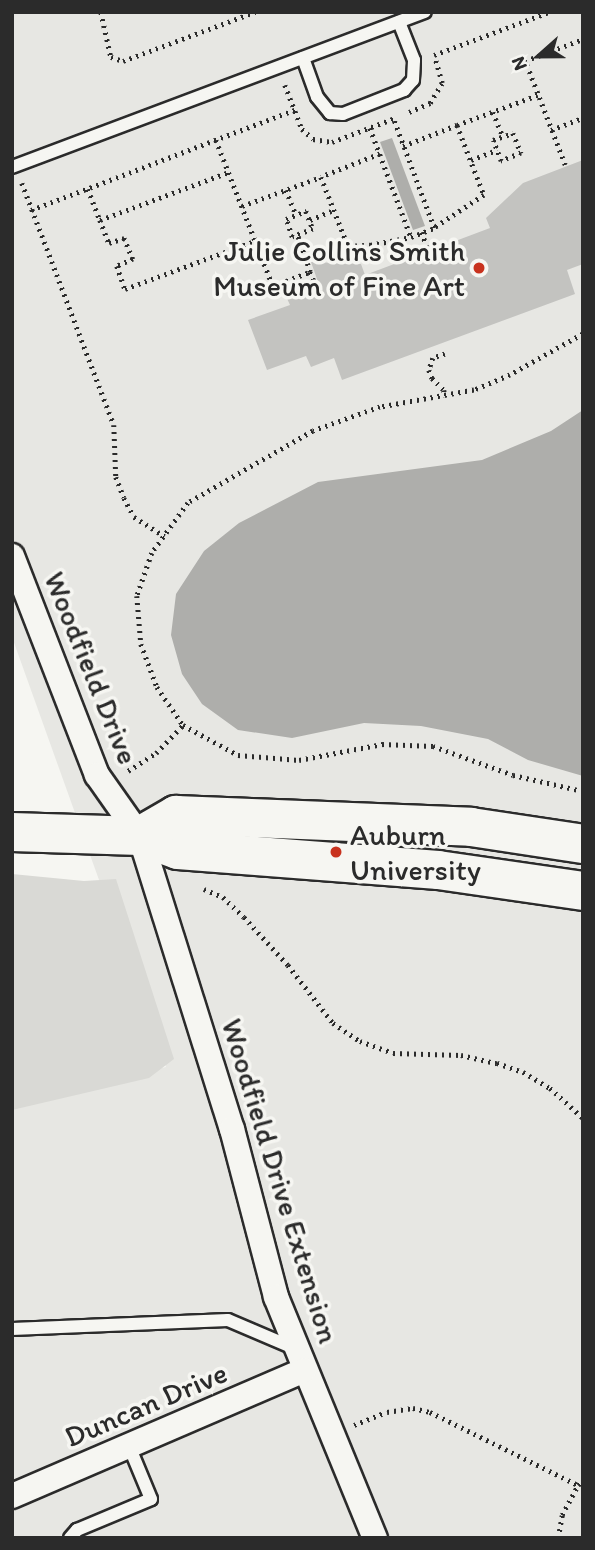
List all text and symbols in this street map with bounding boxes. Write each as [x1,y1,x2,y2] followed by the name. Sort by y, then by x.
[504,21,574,91] north arrow
[506,54,532,74] text: N
[213,233,465,304] place label: Julie Collins Smith Museum of Fine Art
[471,260,487,276] marker: Julie Collins Smith Museum of Fine Art
[36,566,146,770] street label: Woodfield Drive
[350,817,481,888] place label: Auburn University
[328,844,344,860] marker: Auburn University
[214,1015,346,1347] street label: Woodfield Drive Extension
[59,1355,233,1455] street label: Duncan Drive

